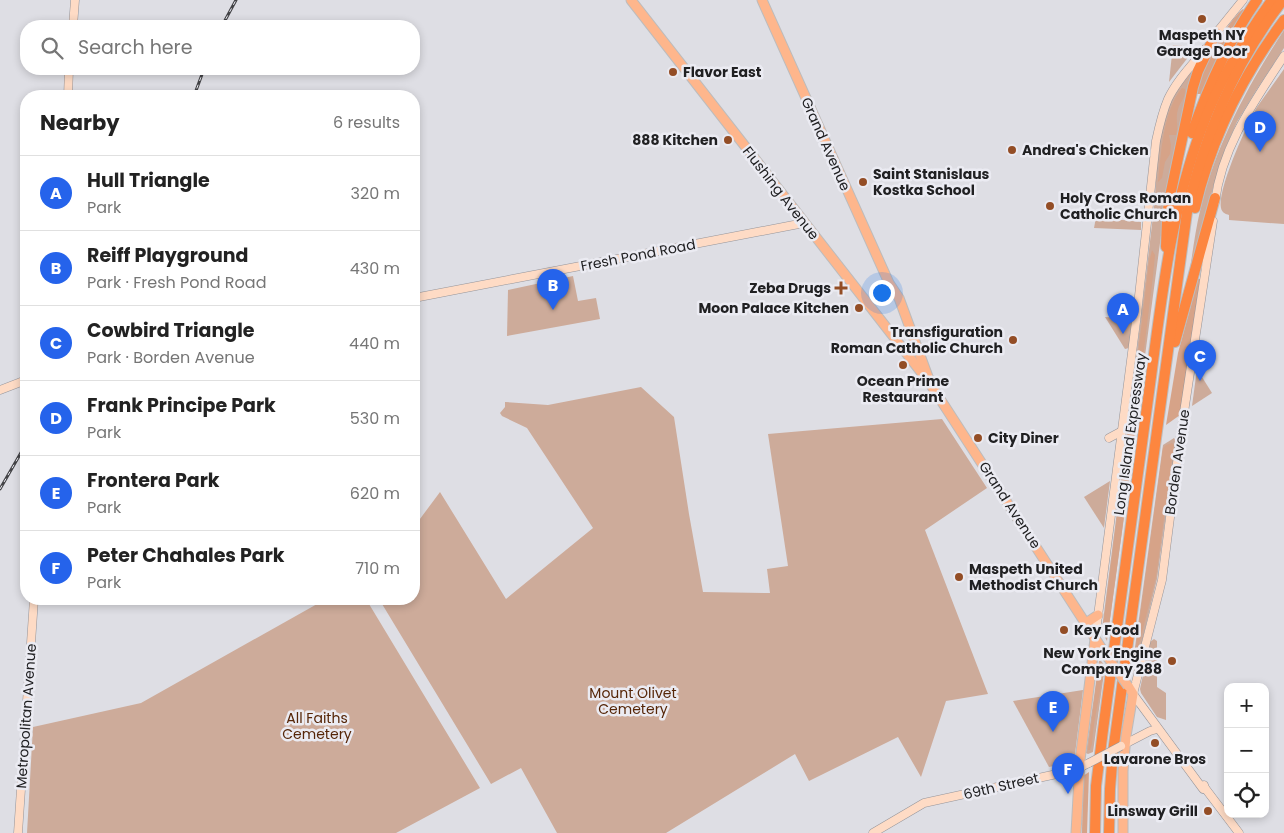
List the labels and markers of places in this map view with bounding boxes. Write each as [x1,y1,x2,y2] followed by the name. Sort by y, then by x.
[1196,13,1208,25] marker: Maspeth NY Garage Door
[1157,25,1247,61] place label: Maspeth NY Garage Door
[683,62,762,82] place label: Flavor East
[667,66,679,78] marker: Flavor East
[1244,111,1276,152] pin: D
[632,130,718,150] place label: 888 Kitchen
[722,134,734,146] marker: 888 Kitchen
[1022,140,1149,160] place label: Andrea's Chicken
[1006,144,1018,156] marker: Andrea's Chicken
[873,164,990,200] place label: Saint Stanislaus Kostka School
[857,176,869,188] marker: Saint Stanislaus Kostka School
[1060,188,1191,224] place label: Holy Cross Roman Catholic Church
[1044,200,1056,212] marker: Holy Cross Roman Catholic Church
[537,269,569,310] pin: B
[749,278,831,298] place label: Zeba Drugs
[835,282,847,294] marker: Zeba Drugs
[1107,293,1139,334] pin: A
[698,298,849,318] place label: Moon Palace Kitchen
[853,302,865,314] marker: Moon Palace Kitchen
[831,322,1003,358] place label: Transfiguration Roman Catholic Church
[1007,334,1019,346] marker: Transfiguration Roman Catholic Church
[1184,340,1216,381] pin: C
[897,359,909,371] marker: Ocean Prime Restaurant
[857,371,950,407] place label: Ocean Prime Restaurant
[988,428,1059,448] place label: City Diner
[972,432,984,444] marker: City Diner
[969,559,1098,595] place label: Maspeth United Methodist Church
[953,571,965,583] marker: Maspeth United Methodist Church
[1074,620,1139,640] place label: Key Food
[1058,624,1070,636] marker: Key Food
[1043,643,1162,679] place label: New York Engine Company 288
[1166,655,1178,667] marker: New York Engine Company 288
[1037,691,1069,732] pin: E
[1149,737,1161,749] marker: Lavarone Bros
[1104,749,1206,769] place label: Lavarone Bros
[1052,753,1084,794] pin: F
[1107,801,1198,821] place label: Linsway Grill
[1202,805,1214,817] marker: Linsway Grill

